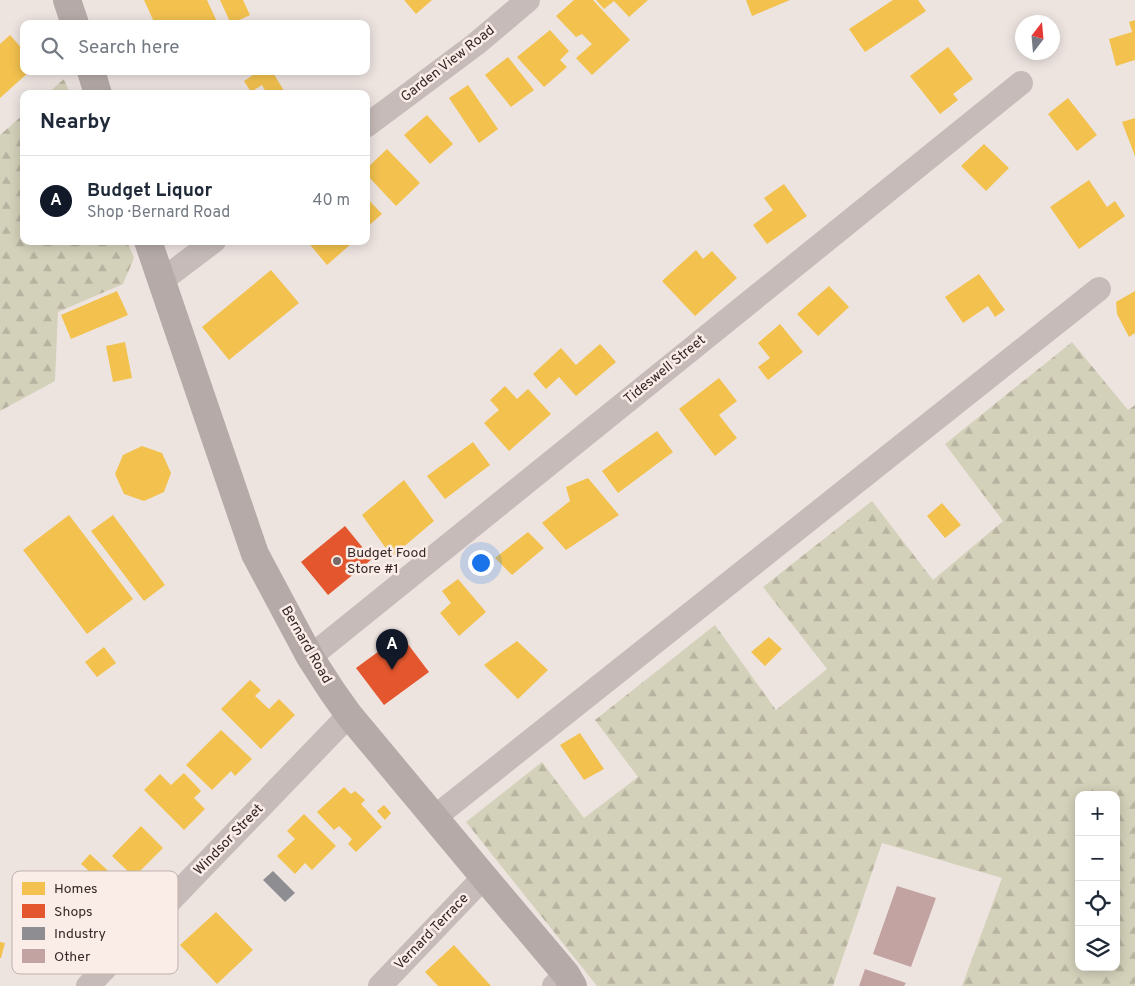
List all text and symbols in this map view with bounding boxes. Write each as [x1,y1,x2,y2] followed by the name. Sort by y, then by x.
[1015,15,1060,60] north arrow
[20,20,370,75] search box
[398,22,498,106] street label: Garden View Road
[38,34,66,62] icon: search
[78,36,180,60] text: Search here
[40,109,111,136] text: Nearby
[87,179,212,203] text: Budget Liquor
[50,191,62,211] text: A
[312,191,350,211] text: 40 m
[87,203,230,223] text: Shop · Bernard Road
[621,332,709,408] street label: Tideswell Street
[347,545,426,578] place label: Budget Food Store #1
[468,550,494,576] your location
[331,555,343,567] marker: Budget Food Store #1
[277,603,335,687] street label: Bernard Road
[376,629,408,670] pin: A
[1075,791,1120,971] map controls
[1075,791,1120,836] button: +
[191,801,267,879] street label: Windsor Street
[1075,836,1120,881] button: −
[12,871,178,974] legend
[54,881,98,898] text: Homes
[1075,881,1120,926] button: locate
[391,890,473,974] street label: Vernard Terrace
[54,904,93,921] text: Shops
[54,926,106,943] text: Industry
[1075,926,1120,971] button: layers
[54,949,91,966] text: Other

